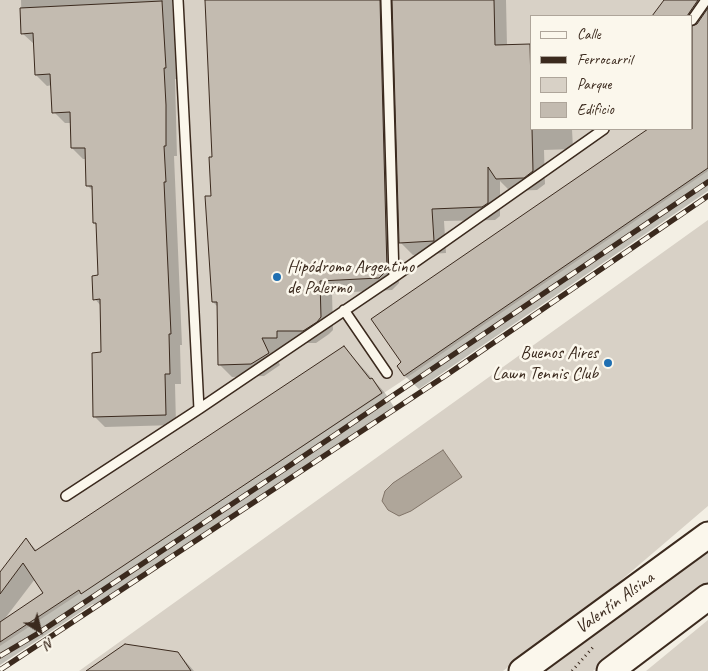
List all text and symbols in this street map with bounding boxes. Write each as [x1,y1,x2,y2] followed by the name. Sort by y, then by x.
[530,15,693,130] legend
[577,25,601,44] text: Calle
[577,50,632,69] text: Ferrocarril
[577,75,611,94] text: Parque
[577,100,614,119] text: Edificio
[287,256,414,298] place label: Hipódromo Argentino de Palermo
[271,271,283,283] marker: Hipódromo Argentino de Palermo
[492,342,598,384] place label: Buenos Aires Lawn Tennis Club
[602,357,614,369] marker: Buenos Aires Lawn Tennis Club
[572,567,658,639] street label: Valentín Alsina
[15,606,65,656] north arrow
[41,634,58,653] text: N

